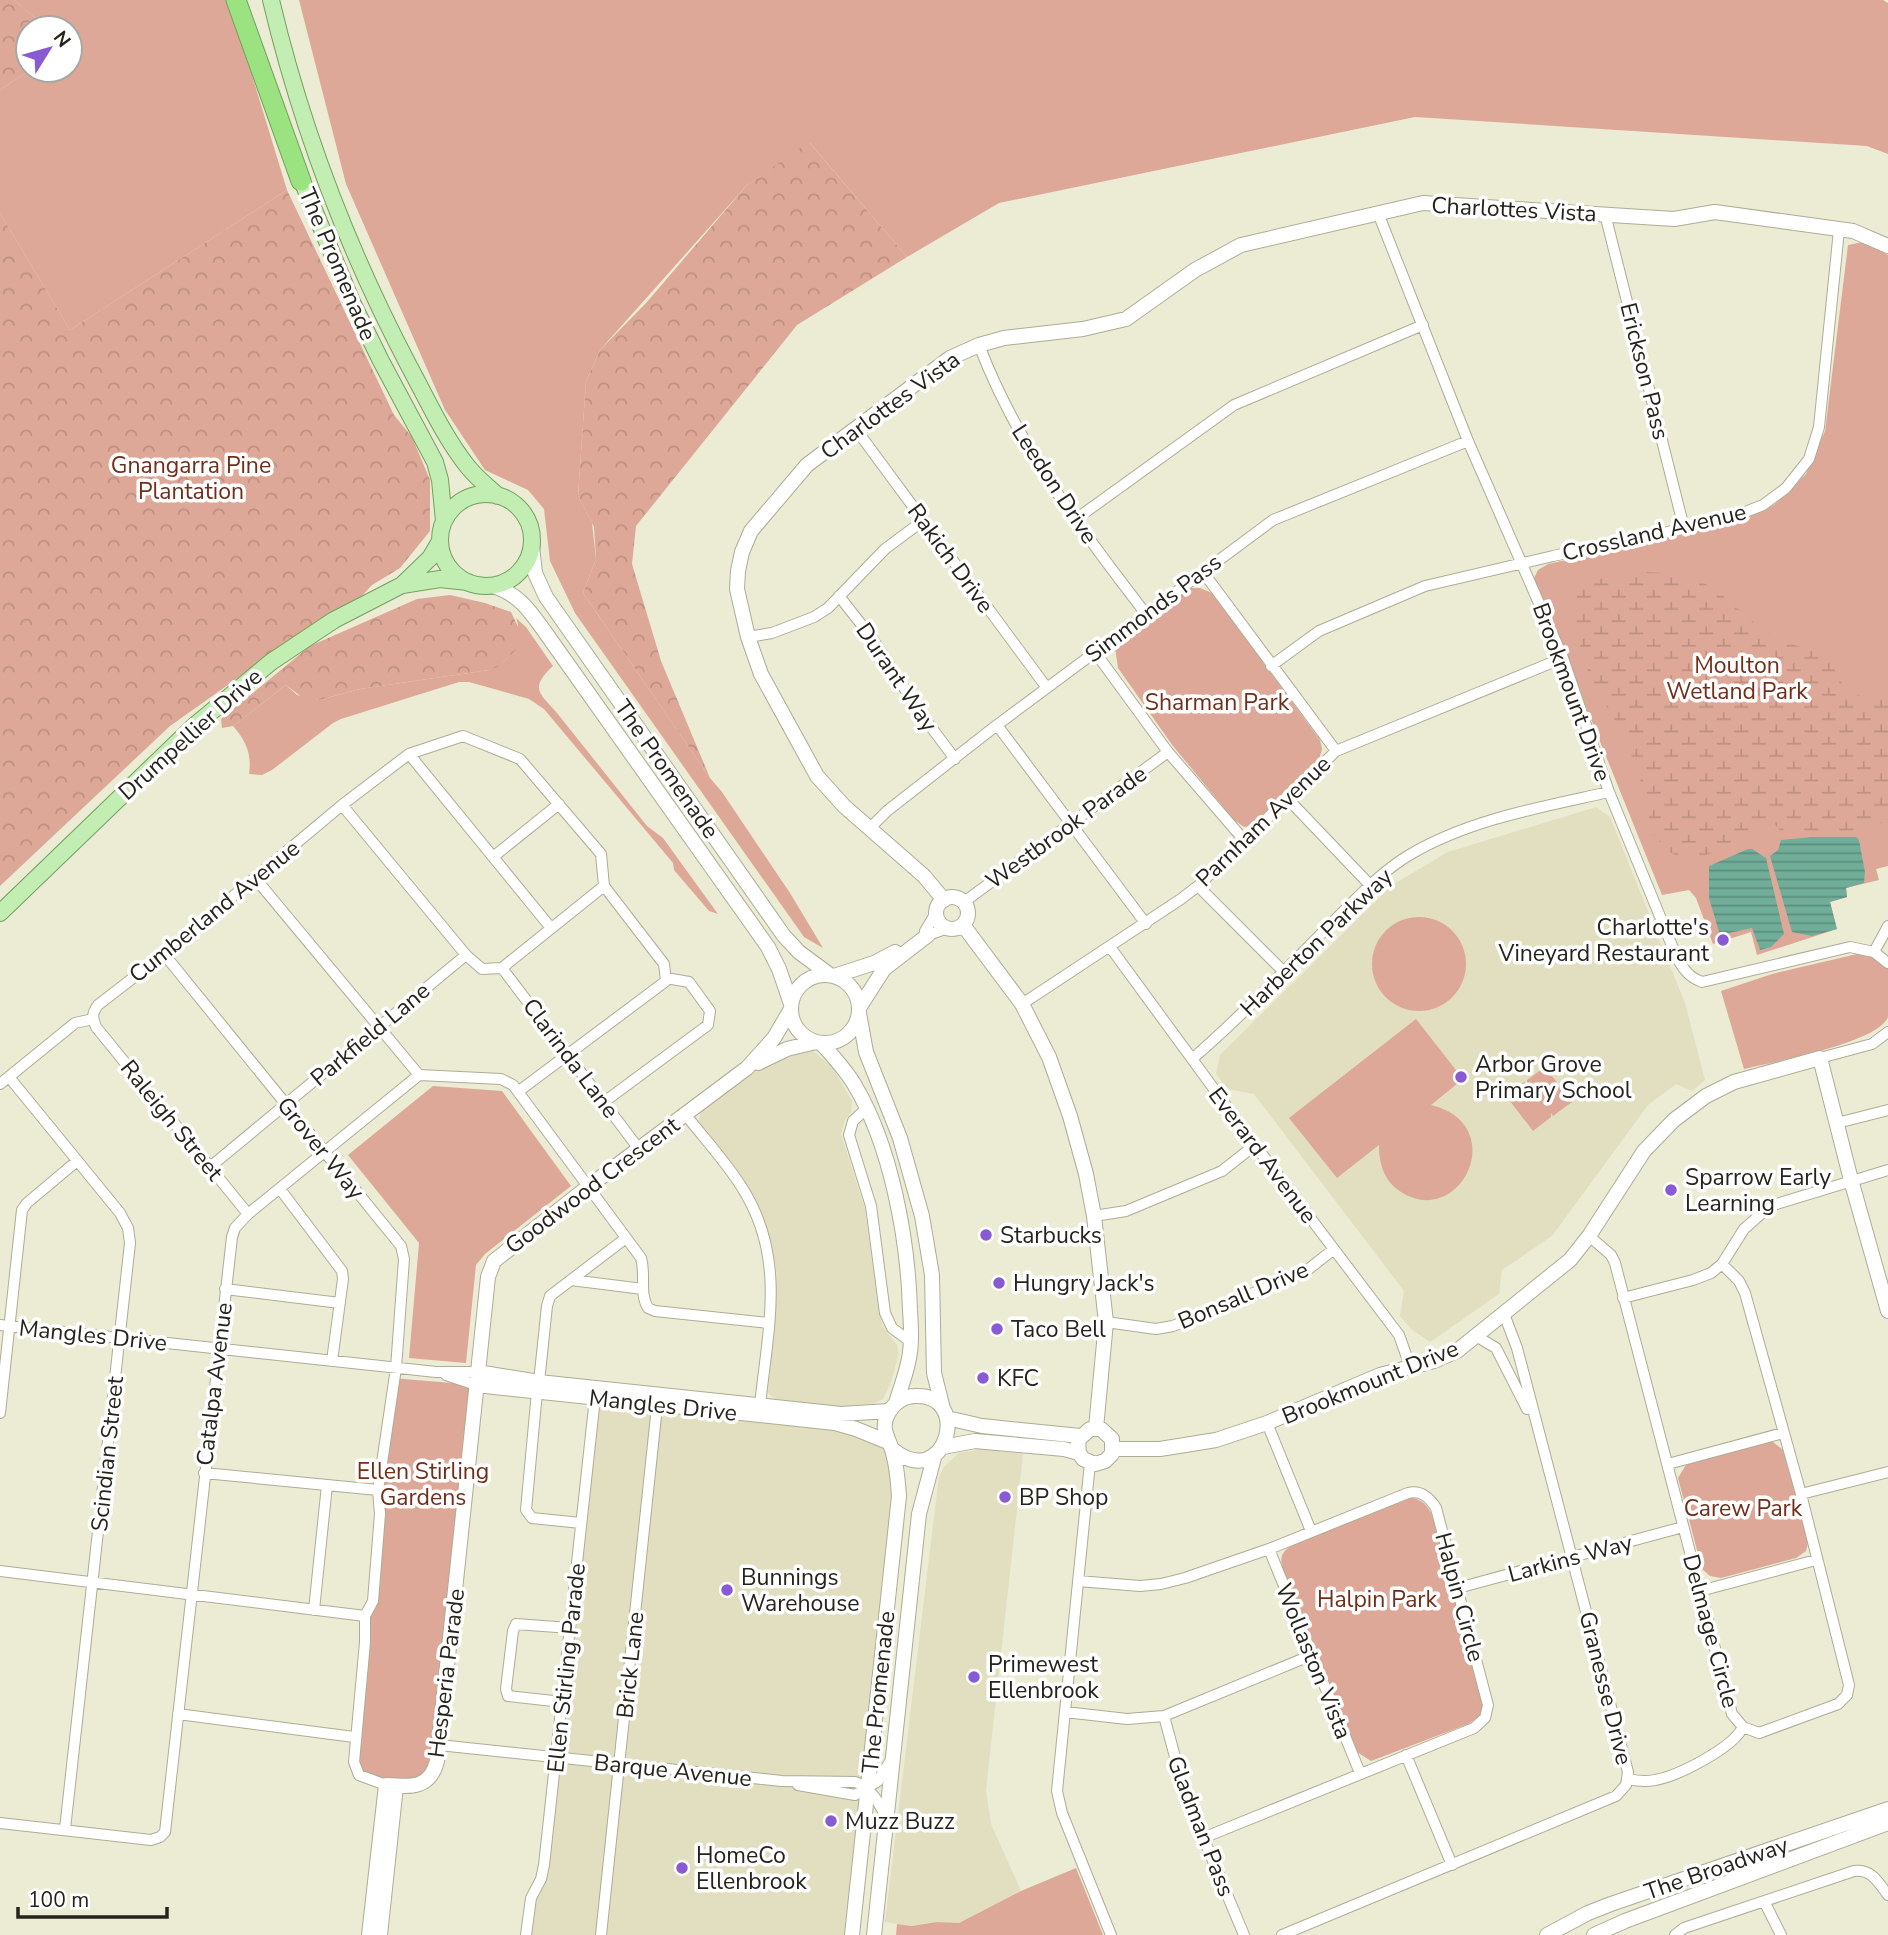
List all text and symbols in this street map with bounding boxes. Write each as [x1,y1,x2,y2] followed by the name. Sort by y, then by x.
[14,14,84,84] north arrow
[47,26,76,53] text: N
[291,183,384,345] street label: The Promenade
[1430,190,1597,229] street label: Charlottes Vista
[1613,299,1676,443] street label: Erickson Pass
[814,344,966,467] street label: Charlottes Vista
[1004,419,1105,550] street label: Leedon Drive
[111,450,271,507] park label: Gnangarra Pine Plantation
[1559,496,1749,569] street label: Crossland Avenue
[900,497,1001,619] street label: Rakich Drive
[1079,547,1228,670] street label: Simmonds Pass
[1525,599,1618,786] street label: Brookmount Drive
[849,617,945,738] street label: Durant Way
[1666,650,1808,707] park label: Moulton Wetland Park
[112,661,269,807] street label: Drumpellier Drive
[1145,687,1290,718] park label: Sharman Park
[607,694,726,845] street label: The Promenade
[1189,749,1338,894] street label: Parnham Avenue
[980,758,1153,896] street label: Westbrook Parade
[122,833,306,990] street label: Cumberland Avenue
[1233,861,1399,1023] street label: Harberton Parkway
[1498,912,1710,969] place label: Charlotte's Vineyard Restaurant
[1715,932,1731,948] marker: Charlotte's Vineyard Restaurant
[304,975,437,1094] street label: Parkfield Lane
[515,992,626,1125] street label: Clarinda Lane
[1475,1049,1632,1106] place label: Arbor Grove Primary School
[113,1053,231,1188] street label: Raleigh Street
[1453,1069,1469,1085] marker: Arbor Grove Primary School
[1201,1081,1324,1230] street label: Everard Avenue
[270,1091,372,1206] street label: Grover Way
[499,1109,686,1261] street label: Goodwood Crescent
[1685,1162,1831,1219] place label: Sparrow Early Learning
[1663,1182,1679,1198] marker: Sparrow Early Learning
[1000,1220,1102,1251] place label: Starbucks
[978,1227,994,1243] marker: Starbucks
[1173,1254,1313,1337] street label: Bonsall Drive
[1013,1268,1155,1299] place label: Hungry Jack's
[991,1275,1007,1291] marker: Hungry Jack's
[189,1301,240,1467] street label: Catalpa Avenue
[17,1312,169,1359] street label: Mangles Drive
[1011,1314,1106,1345] place label: Taco Bell
[989,1321,1005,1337] marker: Taco Bell
[1277,1333,1463,1432] street label: Brookmount Drive
[997,1363,1039,1394] place label: KFC
[975,1370,991,1386] marker: KFC
[84,1374,131,1533] street label: Scindian Street
[587,1382,739,1429] street label: Mangles Drive
[357,1456,489,1513] park label: Ellen Stirling Gardens
[1019,1482,1108,1513] place label: BP Shop
[997,1489,1013,1505] marker: BP Shop
[1684,1493,1803,1524] park label: Carew Park
[1504,1527,1636,1590] street label: Larkins Way
[1427,1529,1492,1665] street label: Halpin Circle
[1675,1551,1746,1711] street label: Delmage Circle
[540,1562,593,1774] street label: Ellen Stirling Parade
[741,1562,860,1619] place label: Bunnings Warehouse
[1268,1579,1359,1744] street label: Wollaston Vista
[719,1582,735,1598] marker: Bunnings Warehouse
[1317,1584,1438,1615] park label: Halpin Park
[421,1587,472,1759] street label: Hesperia Parade
[1571,1608,1640,1768] street label: Granesse Drive
[855,1609,902,1775] street label: The Promenade
[609,1610,652,1720] street label: Brick Lane
[988,1649,1099,1706] place label: Primewest Ellenbrook
[966,1669,982,1685] marker: Primewest Ellenbrook
[592,1747,753,1794] street label: Barque Avenue
[1159,1751,1242,1901] street label: Gladman Pass
[845,1806,955,1837] place label: Muzz Buzz
[823,1813,839,1829] marker: Muzz Buzz
[1640,1829,1792,1908] street label: The Broadway
[696,1840,807,1897] place label: HomeCo Ellenbrook
[674,1860,690,1876] marker: HomeCo Ellenbrook
[18,1876,166,1920] scale bar
[28,1886,89,1914] text: 100 m

